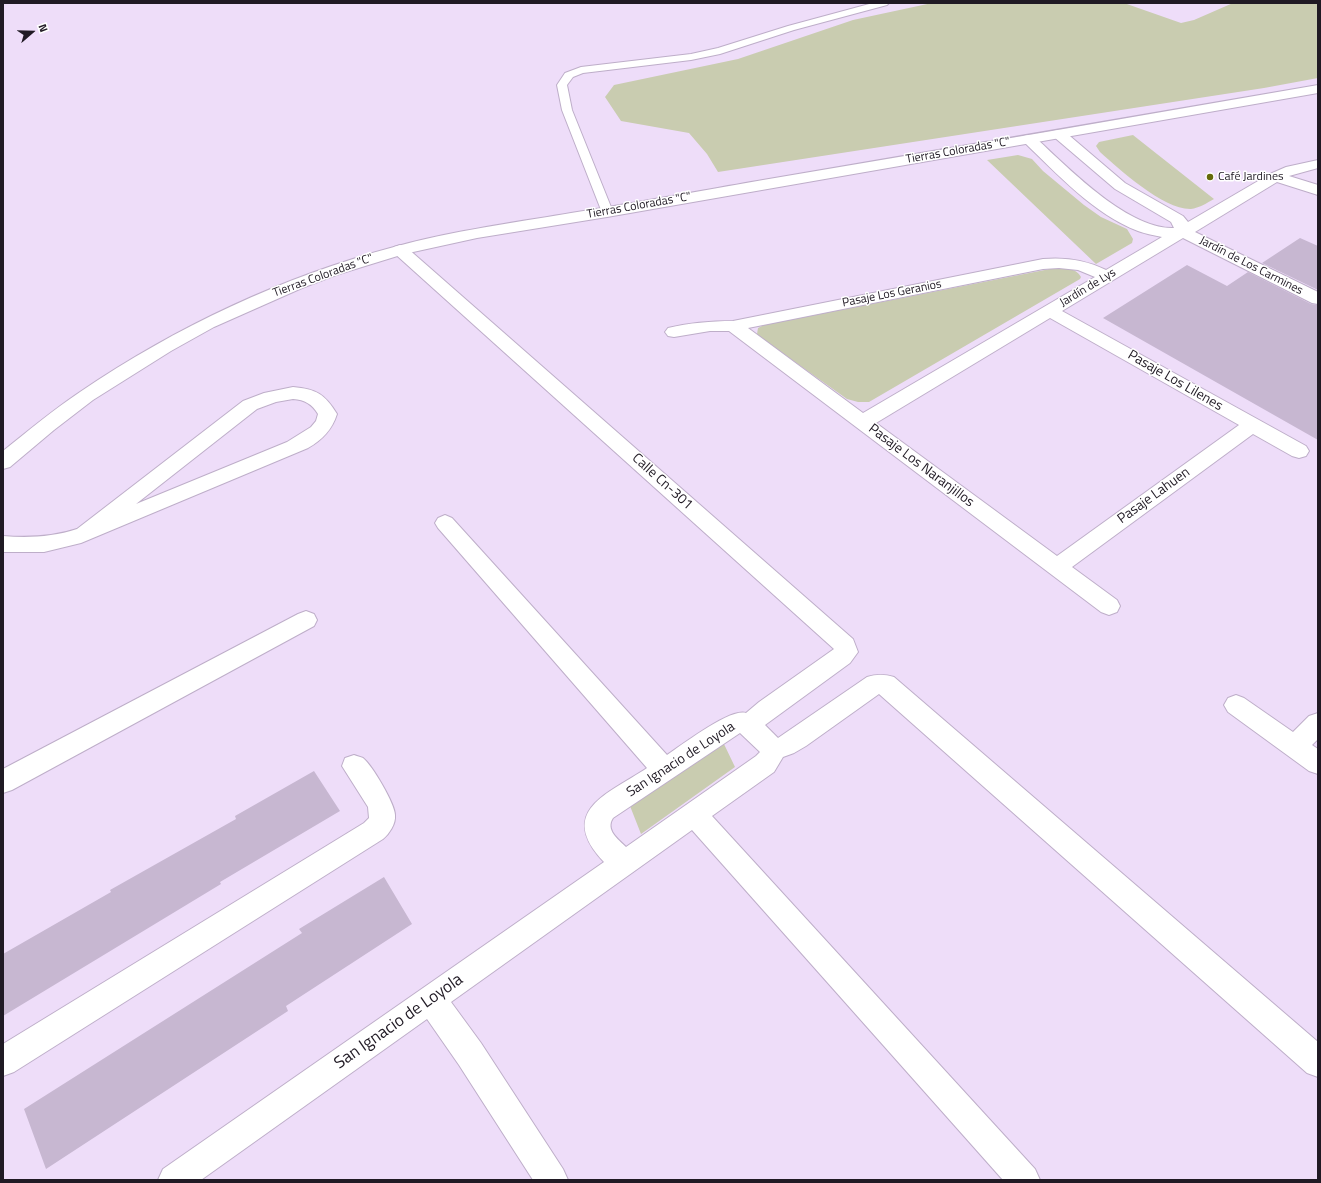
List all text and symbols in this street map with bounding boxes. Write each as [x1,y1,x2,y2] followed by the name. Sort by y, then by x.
[12,12,52,52] north arrow
[34,22,52,34] text: N
[905,135,1011,167] street label: Tierras Coloradas "C"
[1218,170,1284,184] place label: Café Jardines
[1205,172,1215,182] marker: Café Jardines
[586,190,692,222] street label: Tierras Coloradas "C"
[1197,234,1305,298] street label: Jardín de Los Carmines
[271,251,375,301] street label: Tierras Coloradas "C"
[1057,266,1119,310] street label: Jardín de Lys
[841,277,943,311] street label: Pasaje Los Geranios
[1125,347,1225,415] street label: Pasaje Los Lilenes
[865,421,977,511] street label: Pasaje Los Naranjillos
[628,450,696,514] street label: Calle Cn-301
[1115,464,1193,528] street label: Pasaje Lahuen
[624,719,738,801] street label: San Ignacio de Loyola
[331,970,467,1074] street label: San Ignacio de Loyola

